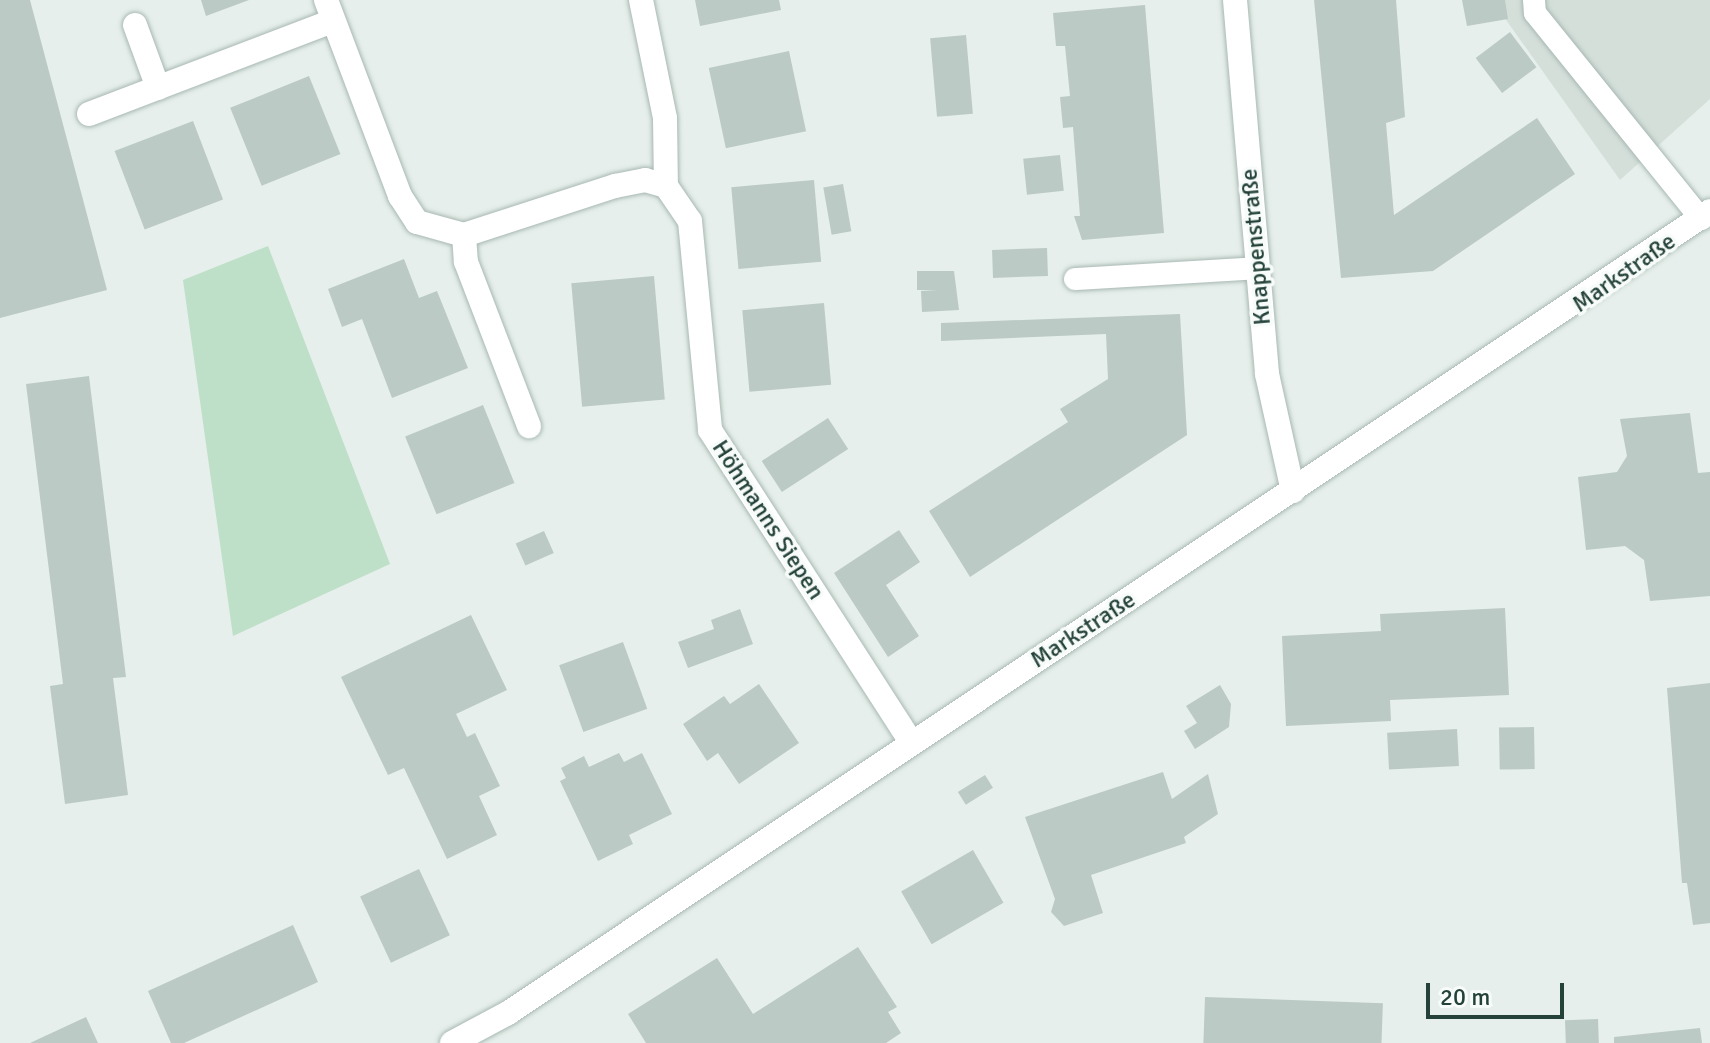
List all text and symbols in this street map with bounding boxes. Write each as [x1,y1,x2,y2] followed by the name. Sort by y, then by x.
[1235,168,1277,326] street label: Knappenstraße
[1567,227,1681,319] street label: Markstraße
[706,435,830,605] street label: Höhmanns Siepen
[1025,585,1141,675] street label: Markstraße
[1430,967,1568,1017] scale bar
[1440,982,1490,1012] text: 20 m

